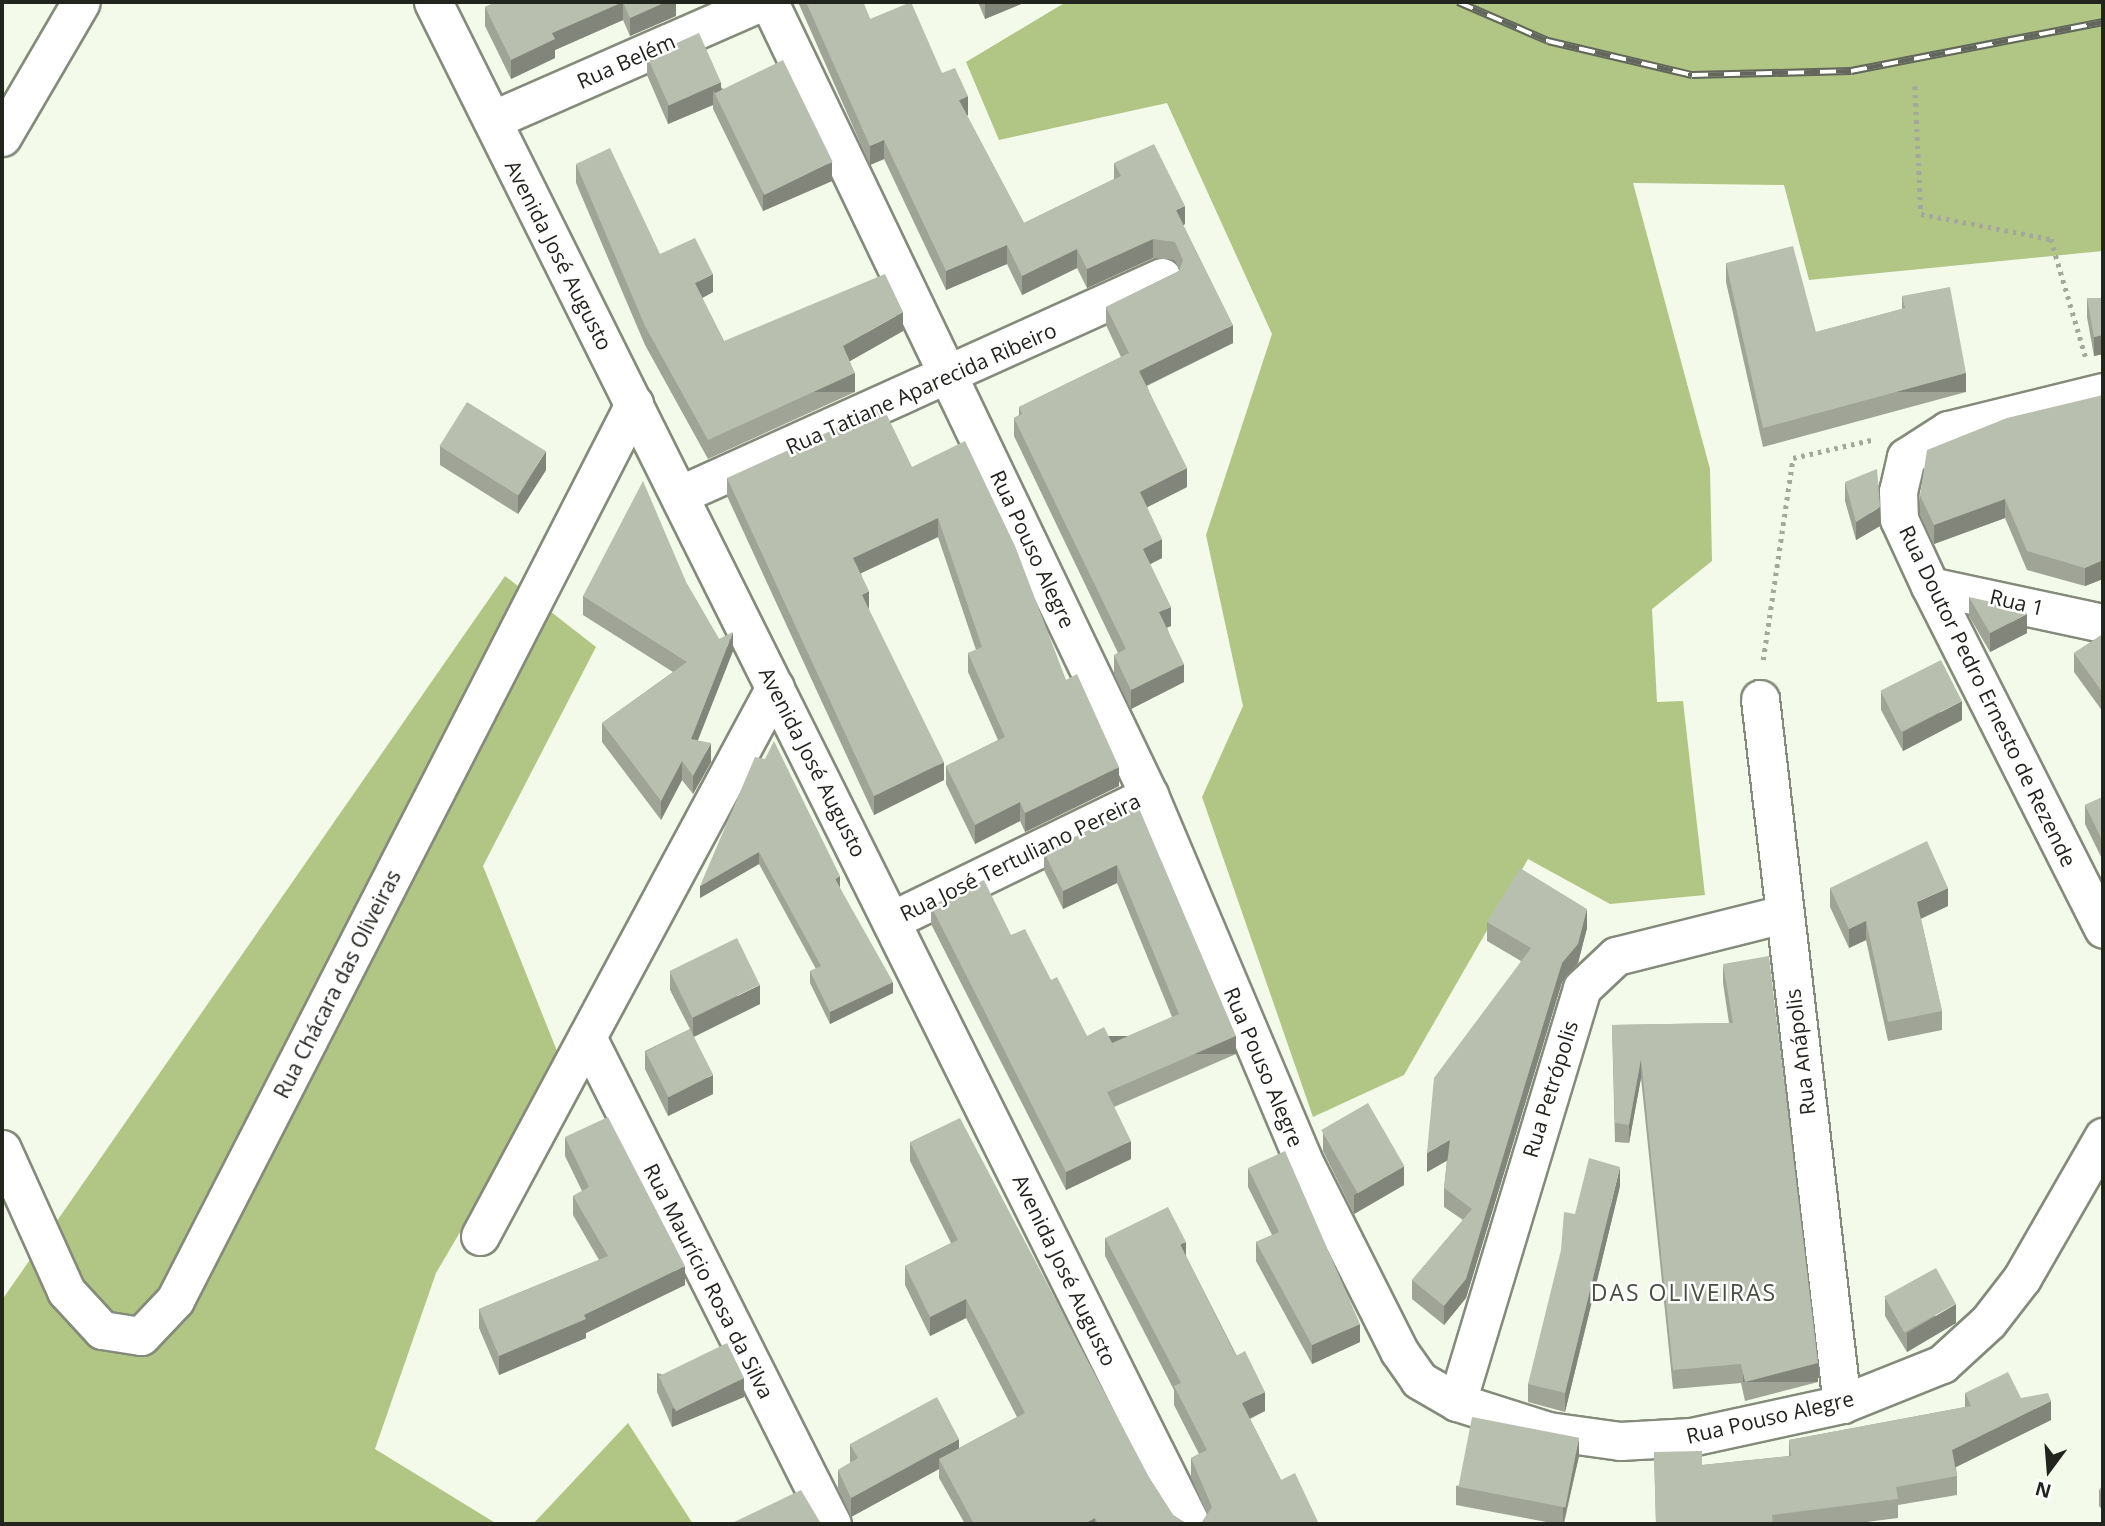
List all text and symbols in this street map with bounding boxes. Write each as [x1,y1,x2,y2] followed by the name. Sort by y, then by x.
[573,28,679,94] street label: Rua Belém
[500,156,618,354] street label: Avenida José Augusto
[782,317,1060,459] street label: Rua Tatiane Aparecida Ribeiro
[985,466,1081,632] street label: Rua Pouso Alegre
[1894,521,2082,871] street label: Rua Doutor Pedro Ernesto de Rezende
[1987,584,2047,620] street label: Rua 1
[754,663,872,861] street label: Avenida José Augusto
[896,788,1144,926] street label: Rua José Tertuliano Pereira
[268,866,406,1102] street label: Rua Chácara das Oliveiras
[1219,983,1309,1151] street label: Rua Pouso Alegre
[1780,987,1820,1117] street label: Rua Anápolis
[1517,1017,1583,1161] street label: Rua Petrópolis
[639,1159,779,1403] street label: Rua Maurício Rosa da Silva
[1008,1170,1122,1370] street label: Avenida José Augusto
[1592,1278,1776,1306] district label: DAS OLIVEIRAS
[1684,1385,1856,1449] street label: Rua Pouso Alegre
[2014,1435,2084,1505] north arrow
[2032,1476,2054,1505] text: N

